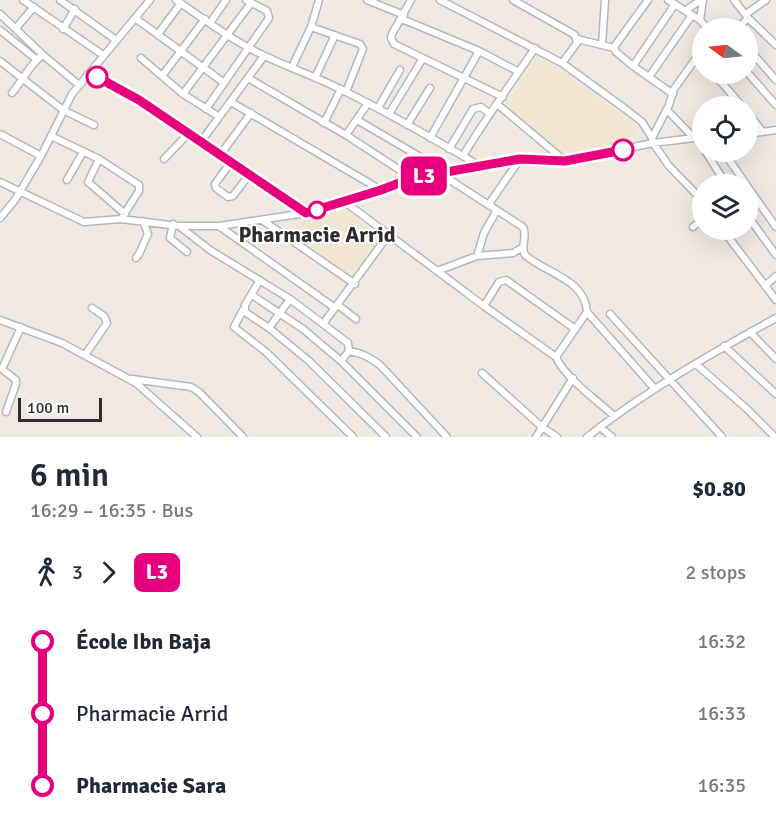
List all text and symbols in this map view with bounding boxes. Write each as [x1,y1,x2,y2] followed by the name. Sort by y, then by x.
[692,18,758,84] north arrow
[692,18,758,240] map controls
[86,66,108,88] unlabelled marker
[692,96,758,162] button: locate
[612,139,634,161] unlabelled marker
[397,156,451,195] line badge: L3
[413,163,435,189] text: L3
[692,174,758,240] button: layers
[308,201,326,219] marker: Pharmacie Arrid
[238,221,396,248] place label: Pharmacie Arrid
[18,395,102,423] scale bar
[27,398,69,418] text: 100 m
[30,455,109,496] text: 6 min
[692,475,746,502] text: $0.80
[30,498,193,523] text: 16:29 – 16:35 · Bus
[30,556,63,589] icon: walk
[92,556,125,589] icon: forward
[146,559,168,585] text: L3
[72,560,83,585] text: 3
[685,560,746,585] text: 2 stops
[76,628,211,655] text: École Ibn Baja
[697,629,746,654] text: 16:32
[76,700,228,727] text: Pharmacie Arrid
[697,701,746,726] text: 16:33
[76,772,226,799] text: Pharmacie Sara
[697,773,746,798] text: 16:35

